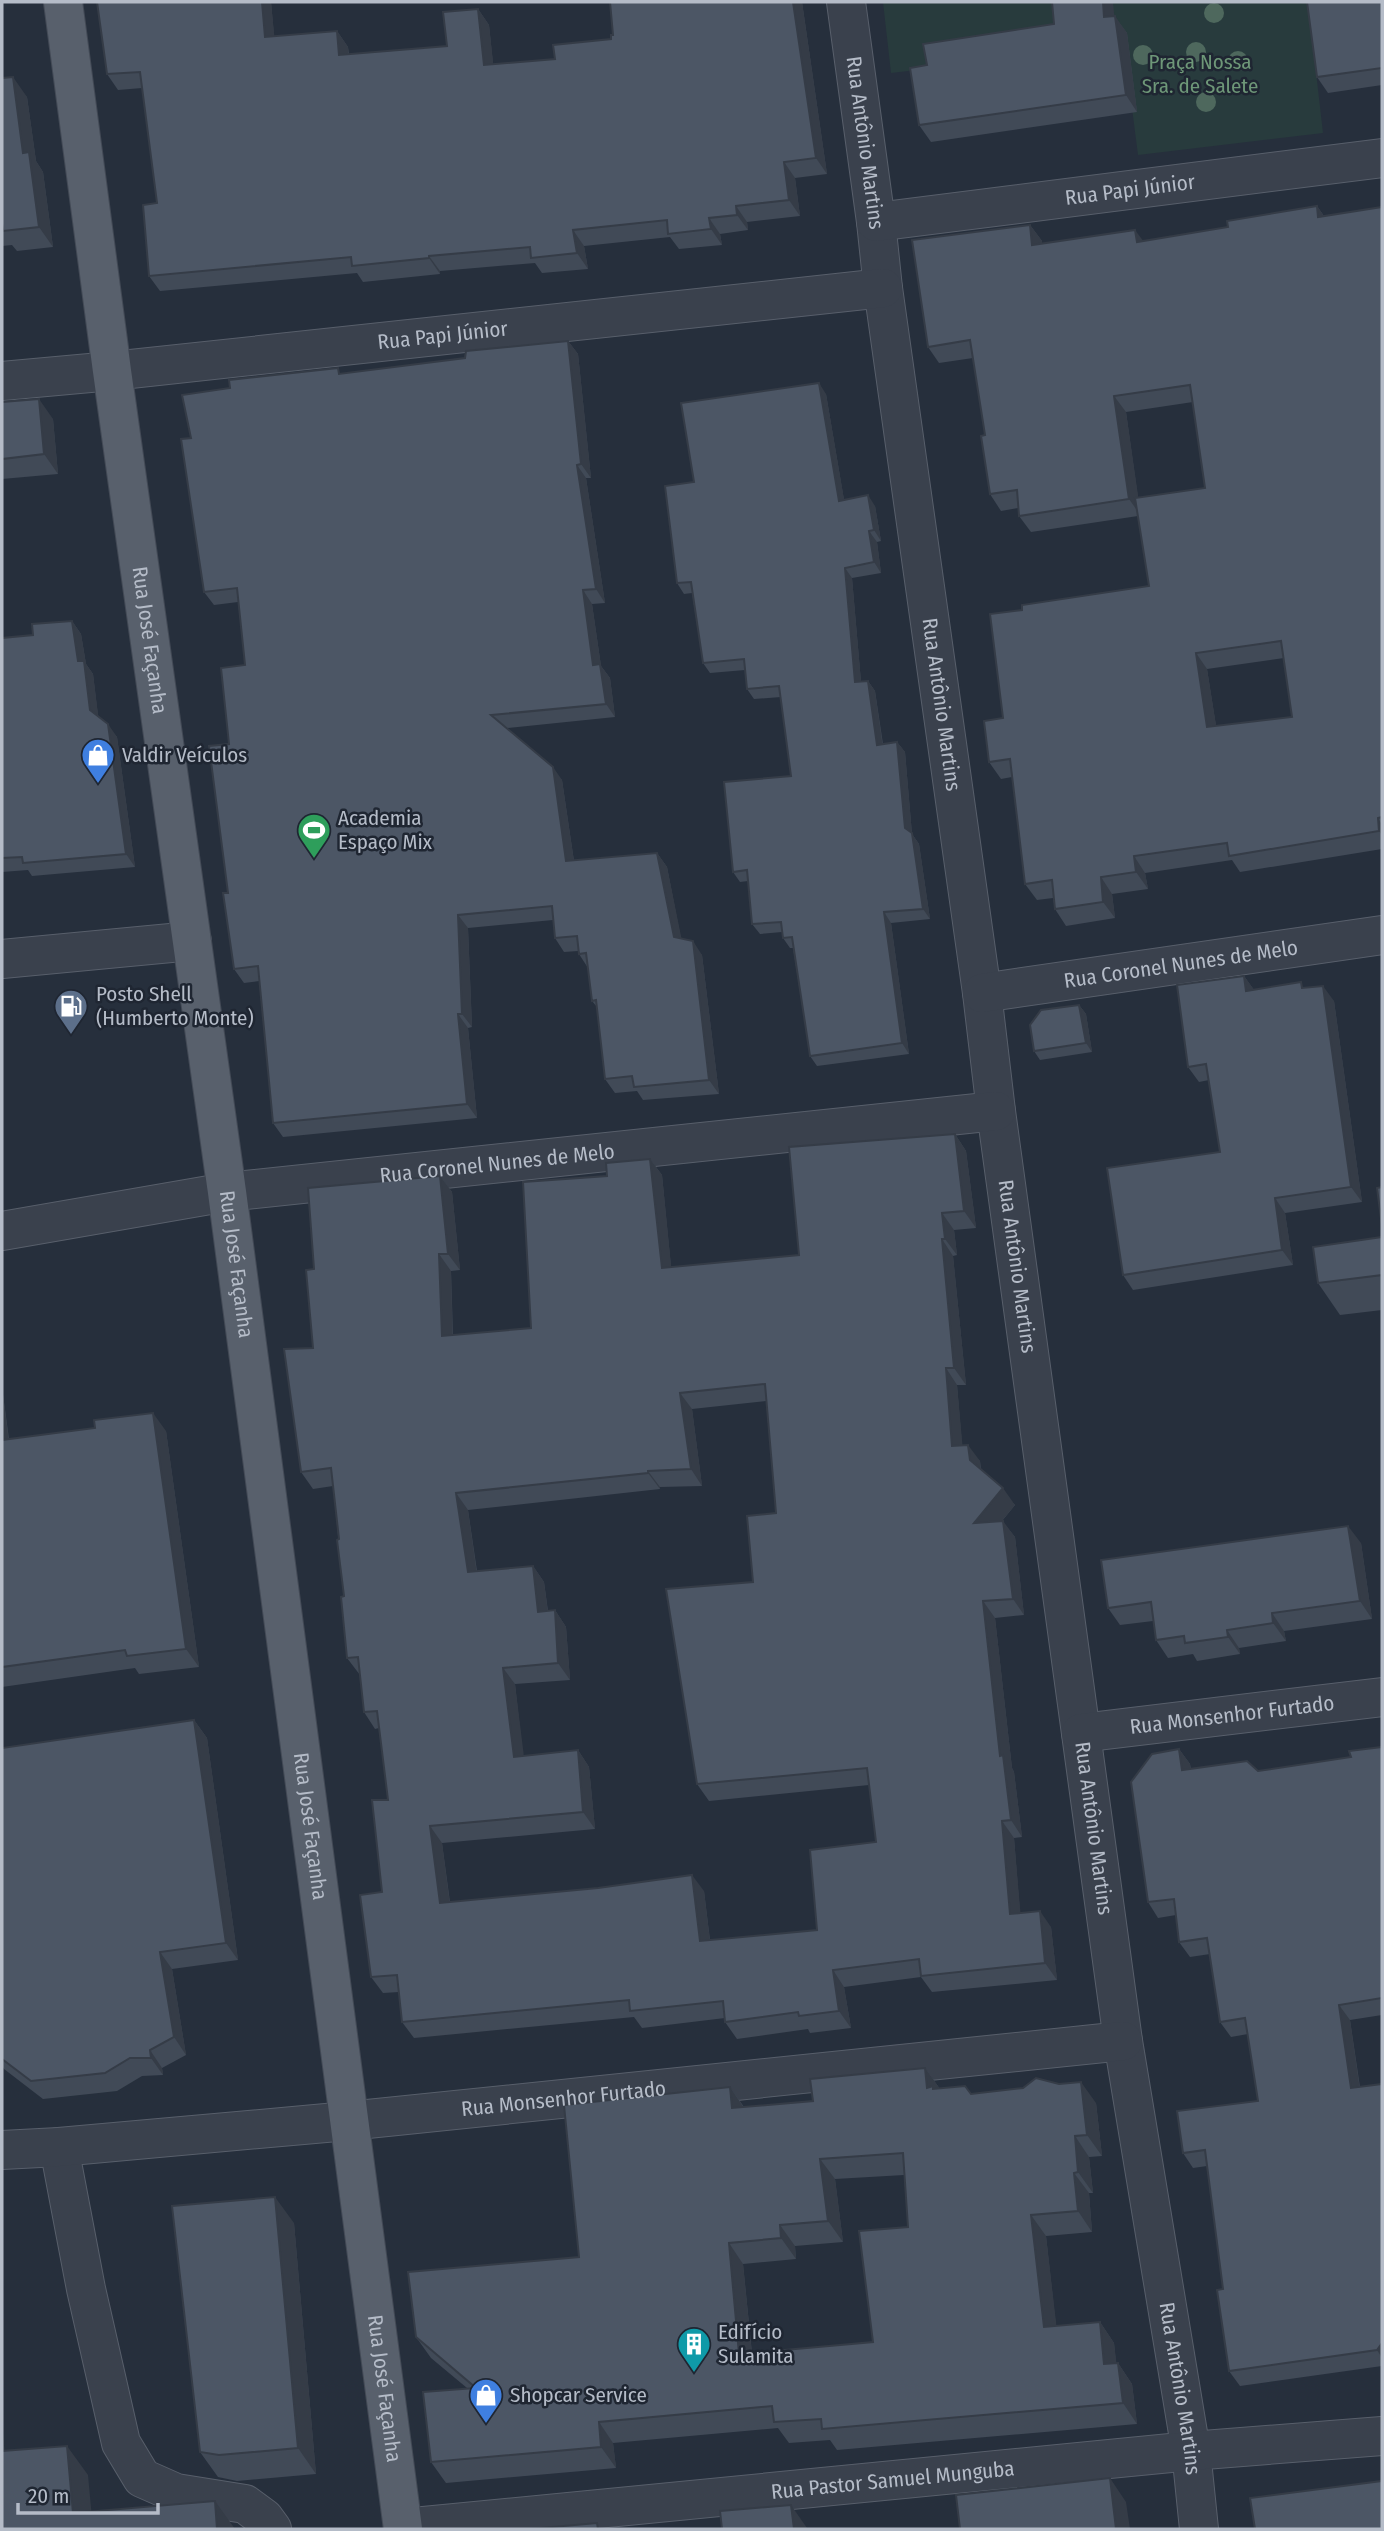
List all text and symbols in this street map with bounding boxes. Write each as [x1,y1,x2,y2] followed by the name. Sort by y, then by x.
[1142,49,1258,99] park label: Praça Nossa Sra. de Salete
[841,54,890,231] street label: Rua Antônio Martins
[1063,169,1197,211] street label: Rua Papi Júnior
[376,315,510,355] street label: Rua Papi Júnior
[127,565,173,715] street label: Rua José Façanha
[916,616,967,793] street label: Rua Antônio Martins
[79,736,117,785] shop icon: Valdir Veículos
[122,742,247,768] place label: Valdir Veículos
[338,805,433,855] place label: Academia Espaço Mix
[295,811,333,860] sports icon: Academia Espaço Mix
[1062,934,1300,994] street label: Rua Coronel Nunes de Melo
[96,981,254,1031] place label: Posto Shell (Humberto Monte)
[52,987,90,1036] fuel station icon: Posto Shell (Humberto Monte)
[378,1138,616,1189] street label: Rua Coronel Nunes de Melo
[993,1178,1042,1355] street label: Rua Antônio Martins
[214,1189,259,1339] street label: Rua José Façanha
[1128,1690,1336,1740] street label: Rua Monsenhor Furtado
[1069,1740,1119,1916] street label: Rua Antônio Martins
[288,1751,333,1902] street label: Rua José Façanha
[460,2075,667,2122] street label: Rua Monsenhor Furtado
[1154,2300,1206,2476] street label: Rua Antônio Martins
[362,2313,407,2464] street label: Rua José Façanha
[718,2319,794,2369] place label: Edifício Sulamita
[675,2325,713,2374] building icon: Edifício Sulamita
[467,2376,505,2425] shop icon: Shopcar Service
[510,2382,647,2408] place label: Shopcar Service
[770,2455,1015,2505] street label: Rua Pastor Samuel Munguba
[18,2472,158,2516] scale bar
[28,2483,69,2509] text: 20 m

